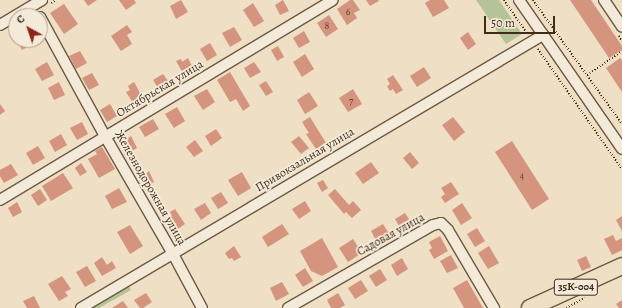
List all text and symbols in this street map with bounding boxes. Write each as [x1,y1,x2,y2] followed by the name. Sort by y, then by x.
[346,6,350,18] house number: 6
[8,8,48,48] north arrow
[486,8,557,34] scale bar
[13,11,28,27] text: С
[491,15,515,31] text: 50 m
[325,20,329,32] house number: 8
[114,57,206,121] street label: Октябрьская улица
[349,95,353,107] house number: 7
[253,125,357,195] street label: Привокзальная улица
[111,128,189,248] street label: Железнодорожная улица
[520,170,524,182] house number: 4
[355,211,427,259] street label: Садовая улица
[553,278,599,296] road number: 35К-004

